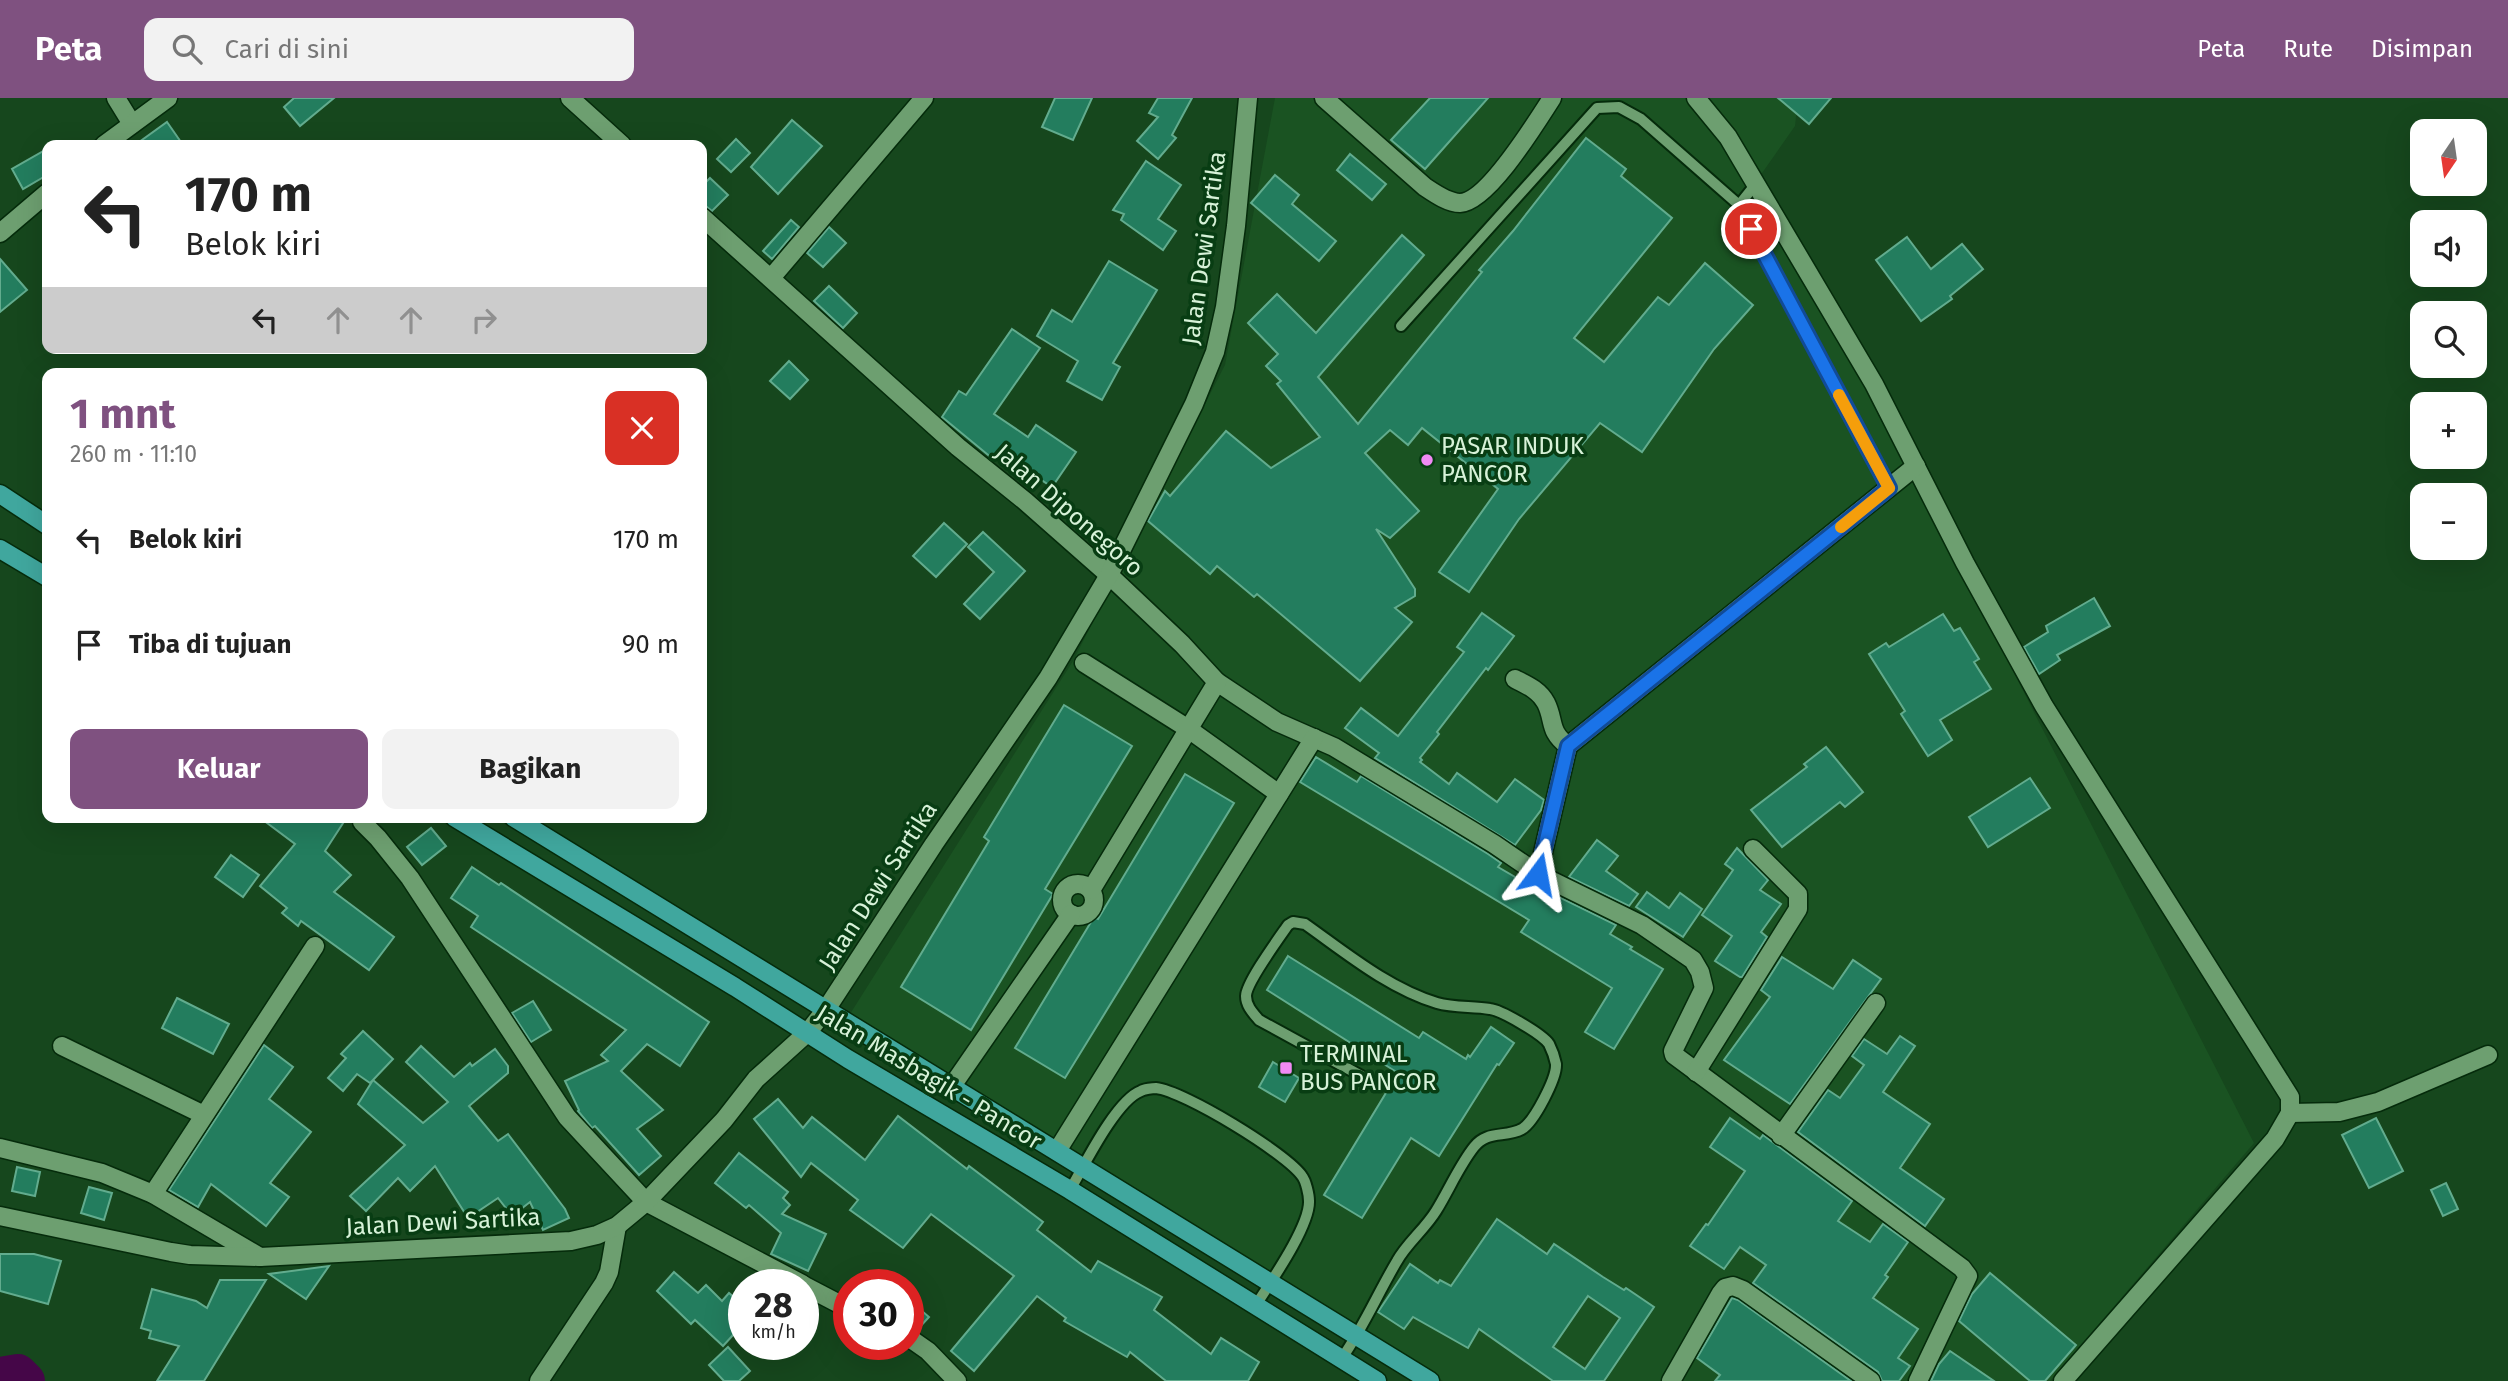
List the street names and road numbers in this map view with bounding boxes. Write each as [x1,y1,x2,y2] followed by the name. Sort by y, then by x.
[1177,149,1231,347] street label: Jalan Dewi Sartika
[989,438,1149,582] street label: Jalan Diponegoro
[813,797,943,975] street label: Jalan Dewi Sartika
[811,999,1047,1156] street label: Jalan Masbagik - Pancor
[345,1203,541,1241] street label: Jalan Dewi Sartika

